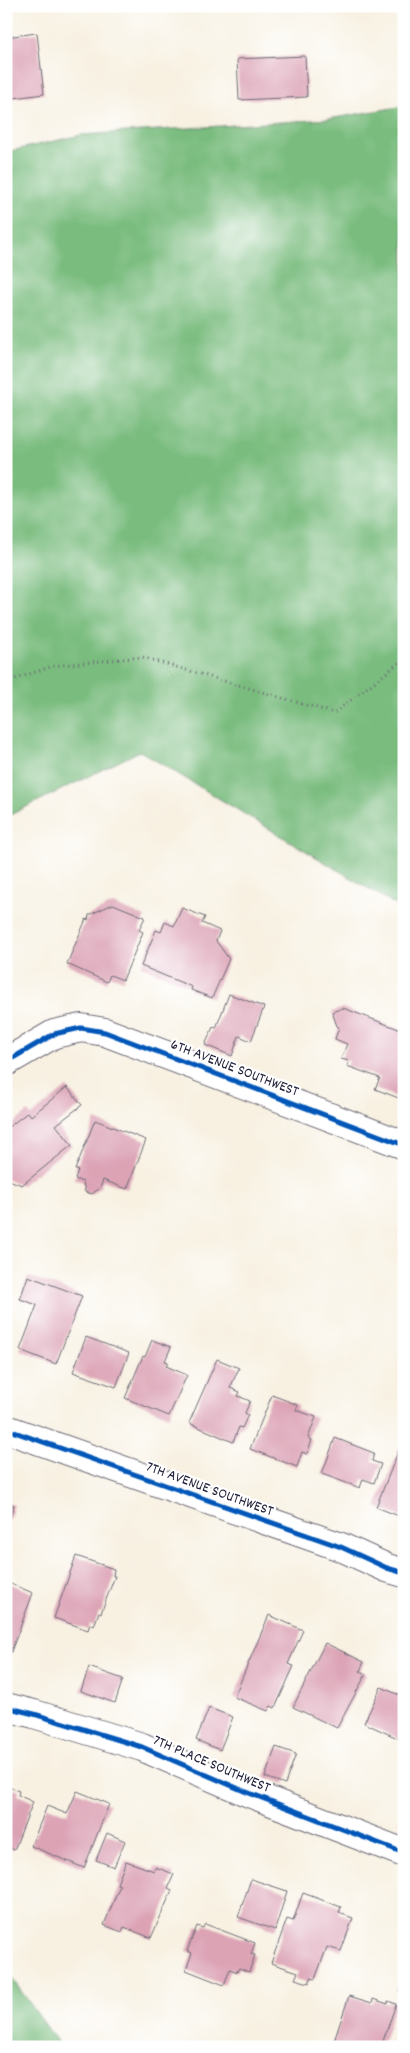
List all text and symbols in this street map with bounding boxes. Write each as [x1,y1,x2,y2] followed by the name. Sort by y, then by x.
[167,1034,302,1103] street label: 6TH AVENUE SOUTHWEST
[143,1457,276,1523] street label: 7TH AVENUE SOUTHWEST
[149,1730,273,1800] street label: 7TH PLACE SOUTHWEST

